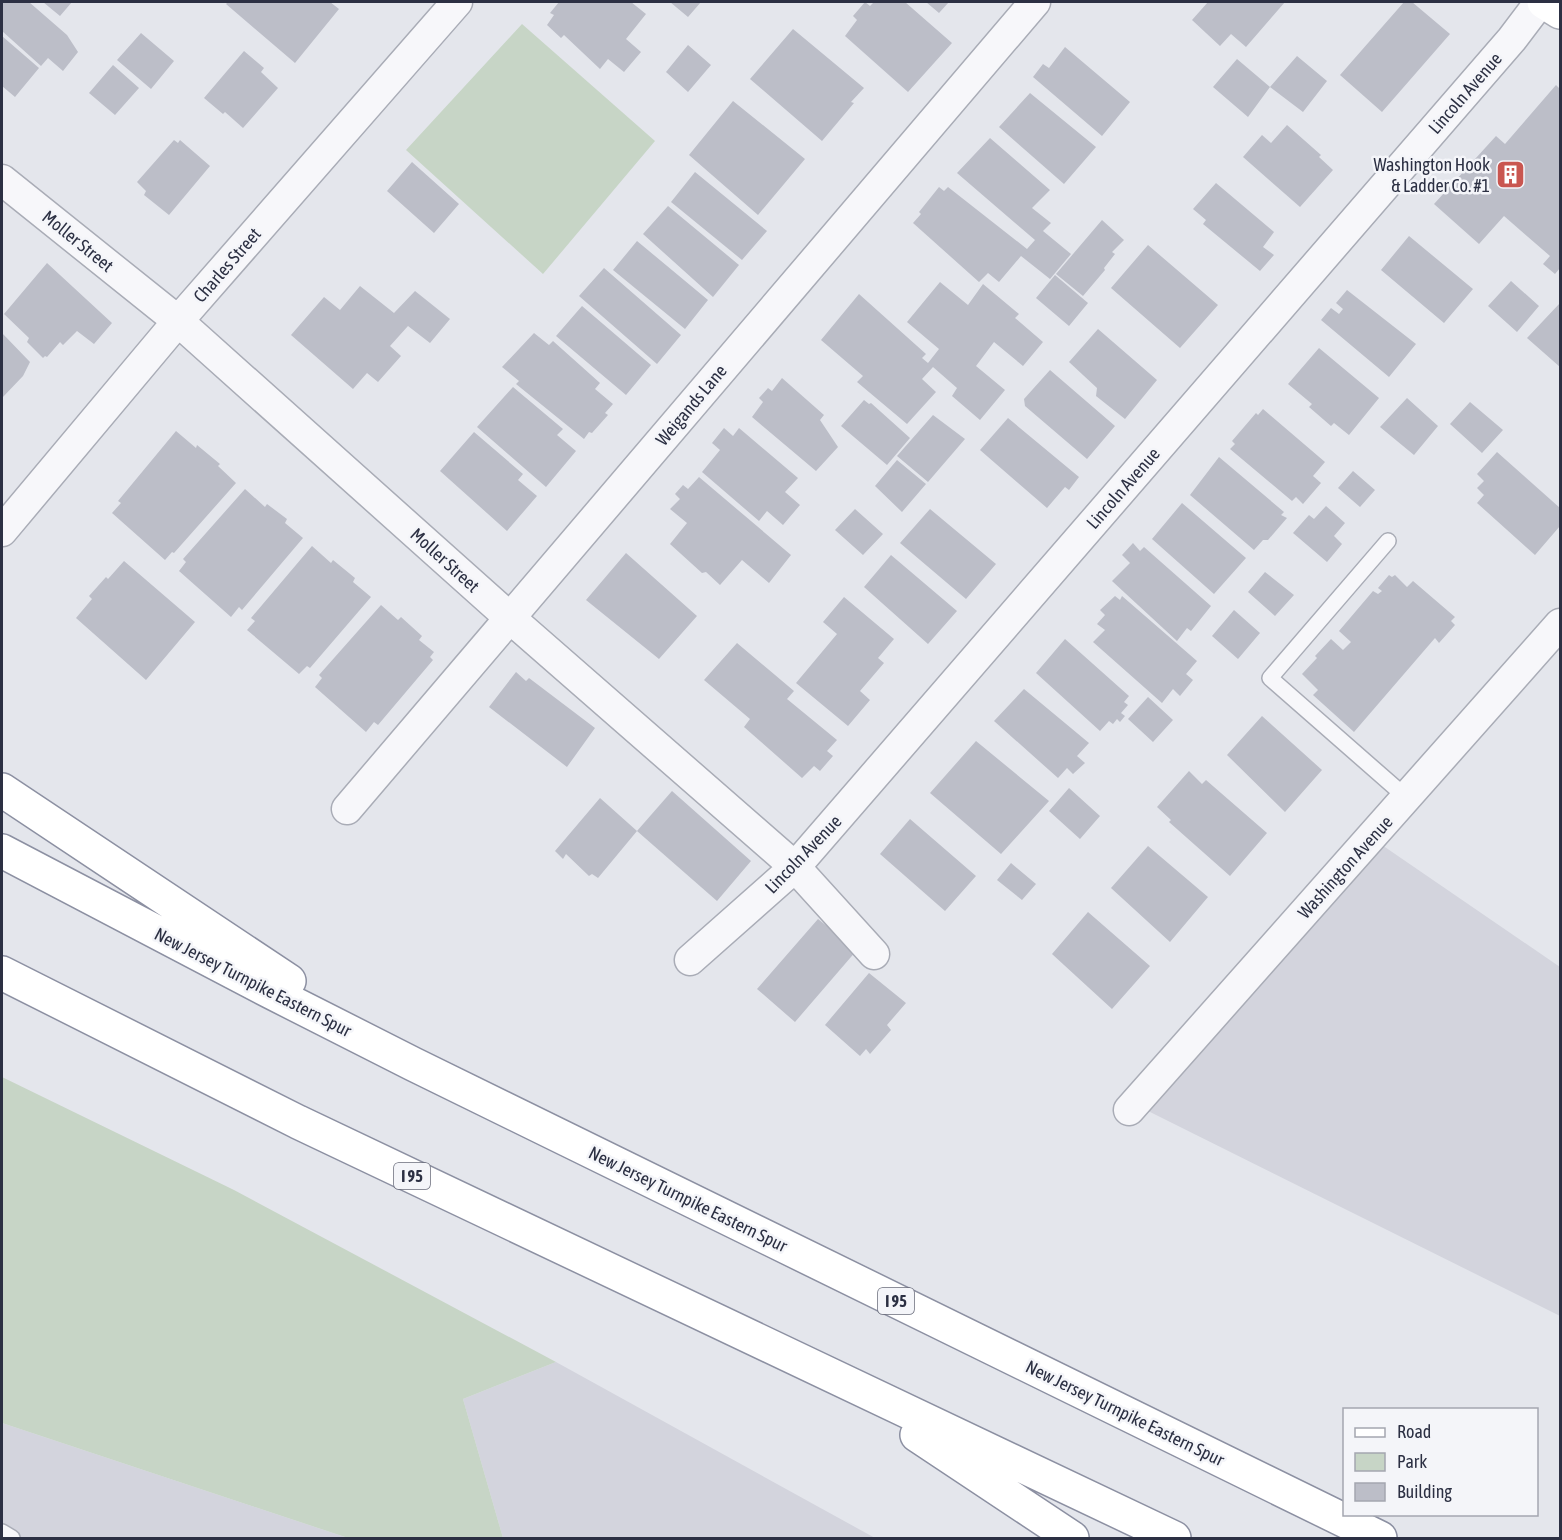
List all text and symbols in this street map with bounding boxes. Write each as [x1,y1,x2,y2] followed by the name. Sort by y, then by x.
[1424,48,1506,138] street label: Lincoln Avenue
[1373,154,1490,196] place label: Washington Hook & Ladder Co. #1
[1495,158,1527,190] building icon: Washington Hook & Ladder Co. #1
[38,206,118,276] street label: Moller Street
[189,224,265,306] street label: Charles Street
[651,360,731,450] street label: Weigands Lane
[1082,443,1164,533] street label: Lincoln Avenue
[406,524,484,596] street label: Moller Street
[760,810,846,898] street label: Lincoln Avenue
[1293,811,1397,923] street label: Washington Avenue
[151,923,356,1041] street label: New Jersey Turnpike Eastern Spur
[585,1142,791,1257] street label: New Jersey Turnpike Eastern Spur
[394,1163,430,1189] road number: I 95
[878,1288,914,1314] road number: I 95
[1022,1356,1228,1471] street label: New Jersey Turnpike Eastern Spur
[1343,1408,1538,1516] legend
[1397,1421,1431,1442] text: Road
[1397,1451,1427,1472] text: Park
[1397,1481,1452,1502] text: Building

